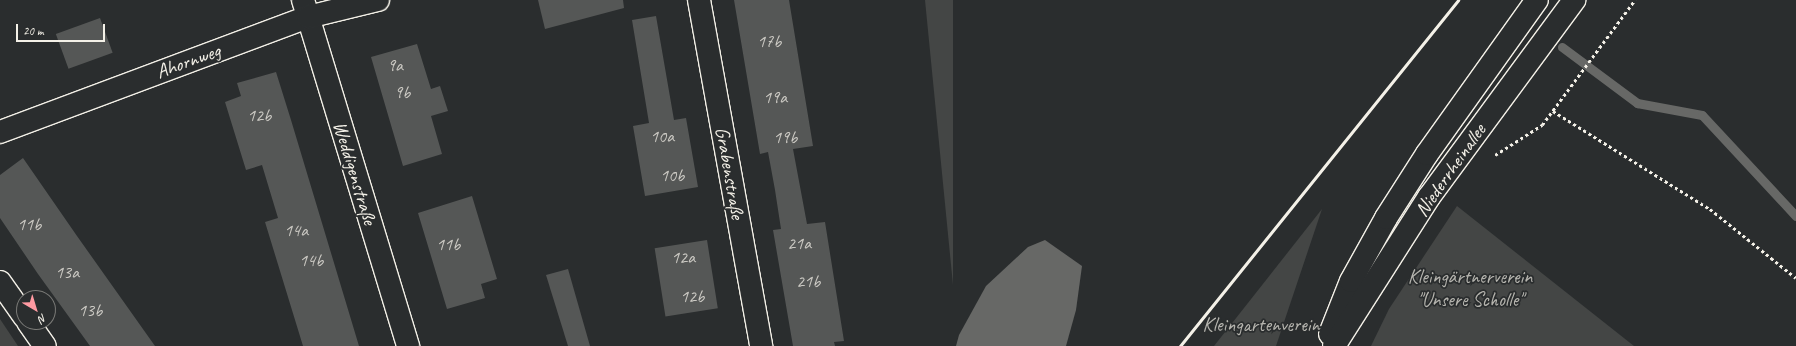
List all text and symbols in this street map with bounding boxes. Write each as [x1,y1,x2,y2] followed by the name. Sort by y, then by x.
[18,16,107,42] scale bar
[23,23,43,39] text: 20 m
[757,30,781,52] house number: 17b
[153,38,223,84] street label: Ahornweg
[387,54,403,76] house number: 9a
[394,81,410,103] house number: 9b
[763,86,787,108] house number: 19a
[247,104,271,126] house number: 12b
[328,118,382,228] street label: Weddigenstraße
[1409,119,1491,221] street label: Niederrheinallee
[650,125,674,147] house number: 10a
[710,125,750,221] street label: Grabenstraße
[773,126,797,148] house number: 19b
[660,164,684,186] house number: 10b
[17,213,41,235] house number: 11b
[284,219,308,241] house number: 14a
[787,232,811,254] house number: 21a
[436,233,460,255] house number: 11b
[671,246,695,268] house number: 12a
[299,249,323,271] house number: 14b
[55,261,79,283] house number: 13a
[1408,265,1532,312] park label: Kleingärtnerverein "Unsere Scholle"
[796,270,820,292] house number: 21b
[680,285,704,307] house number: 12b
[16,290,56,330] north arrow
[78,299,102,321] house number: 13b
[36,311,50,326] text: N
[1203,312,1319,336] park label: Kleingartenverein

